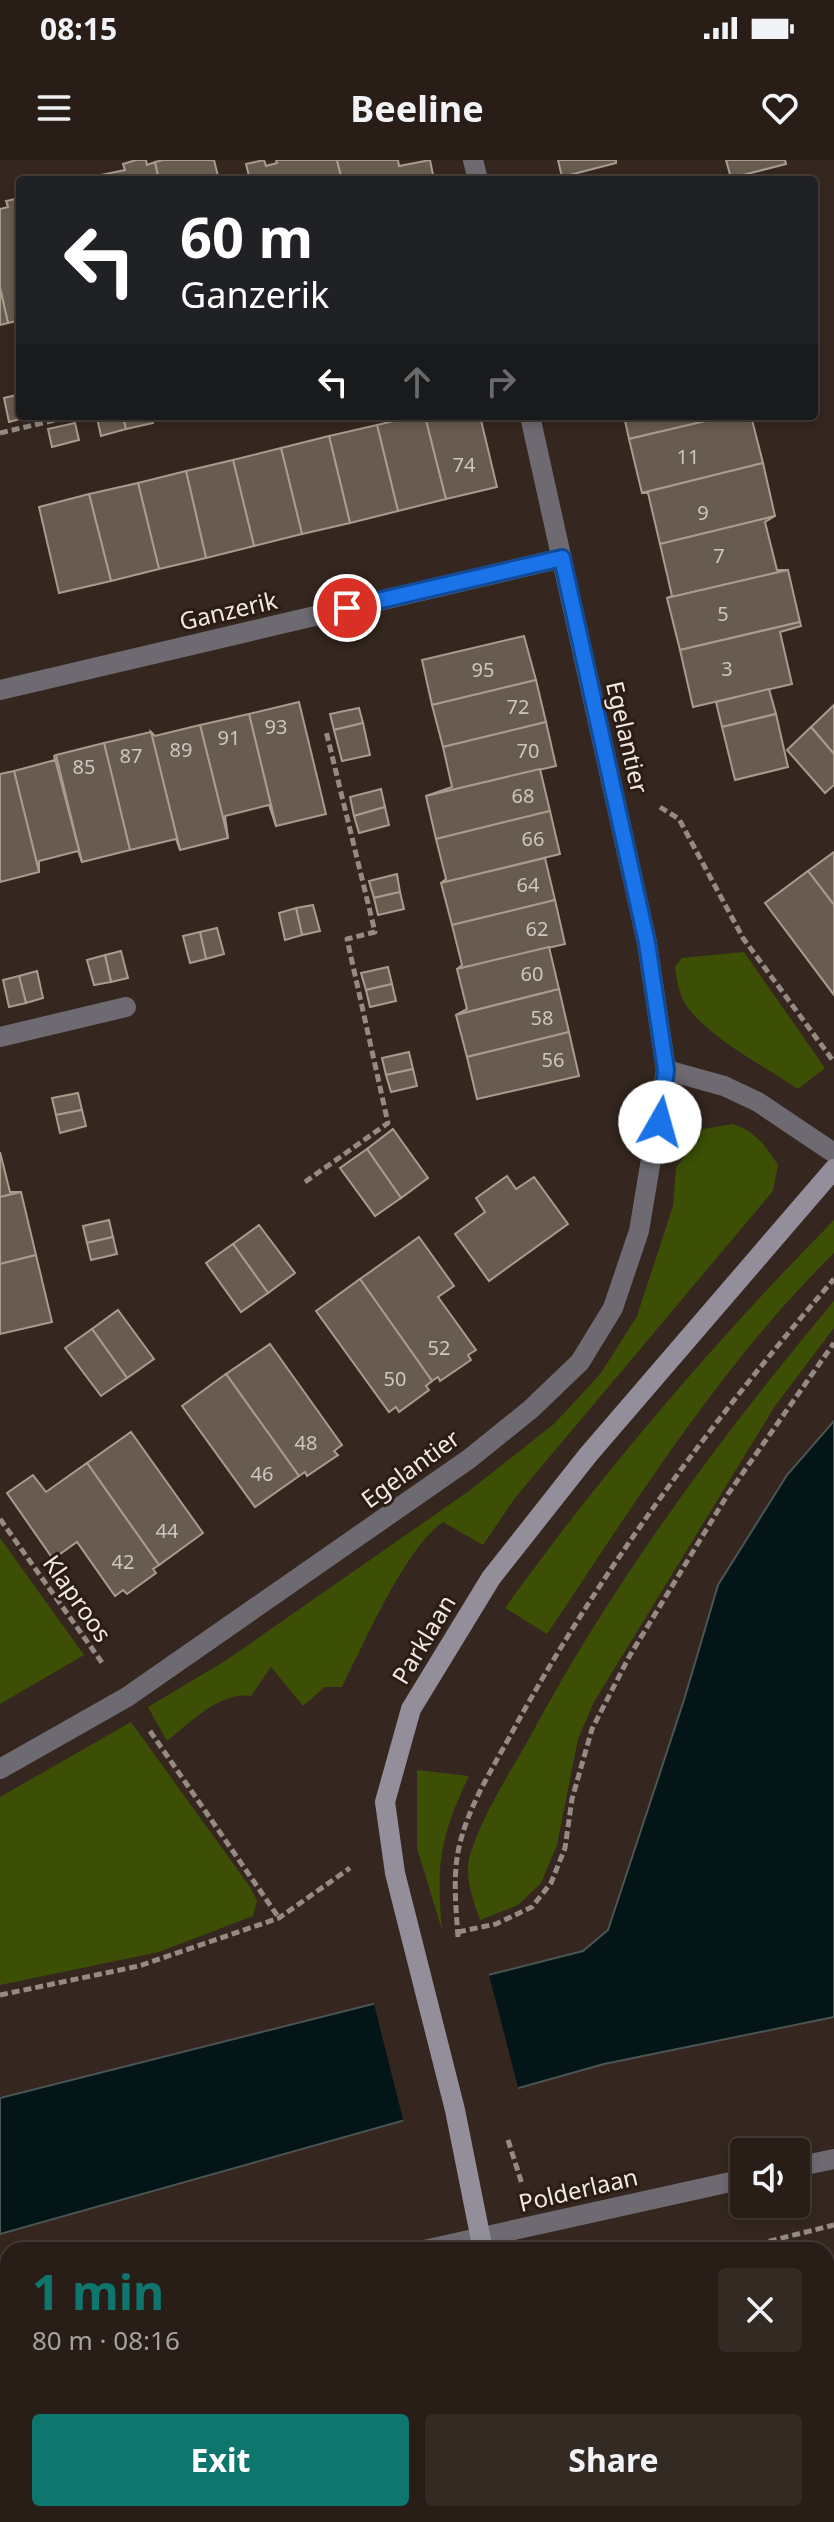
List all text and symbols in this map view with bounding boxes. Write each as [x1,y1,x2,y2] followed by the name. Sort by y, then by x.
[40,8,117,49] text: 08:15
[350,84,484,133] text: Beeline
[32,86,76,130] icon: menu
[758,86,802,130] icon: heart
[180,198,313,274] text: 60 m
[48,208,152,312] icon: left
[180,270,329,319] text: Ganzerik
[311,360,355,404] icon: left
[395,360,439,404] icon: ahead
[479,360,523,404] icon: right
[677,443,699,470] house number: 11
[453,451,476,478] house number: 74
[697,499,709,526] house number: 9
[713,542,725,569] house number: 7
[313,574,381,642] pin
[176,583,280,637] street label: Ganzerik
[325,586,369,630] icon: arrive
[717,600,729,627] house number: 5
[721,655,733,682] house number: 3
[472,656,494,683] house number: 95
[599,678,657,797] street label: Egelantier
[507,693,529,720] house number: 72
[265,713,287,740] house number: 93
[218,724,240,751] house number: 91
[170,736,192,763] house number: 89
[517,737,539,764] house number: 70
[120,742,142,769] house number: 87
[73,753,95,780] house number: 85
[512,782,534,809] house number: 68
[522,825,544,852] house number: 66
[517,871,540,898] house number: 64
[526,915,548,942] house number: 62
[521,960,543,987] house number: 60
[531,1004,553,1031] house number: 58
[542,1046,564,1073] house number: 56
[618,1080,702,1164] position arrow
[428,1334,450,1361] house number: 52
[384,1365,406,1392] house number: 50
[354,1421,466,1515] street label: Egelantier
[295,1429,317,1456] house number: 48
[251,1460,273,1487] house number: 46
[156,1517,179,1544] house number: 44
[36,1548,120,1648] street label: Klaproos
[112,1548,134,1575] house number: 42
[383,1588,463,1690] street label: Parklaan
[730,2138,810,2218] map controls
[730,2138,810,2218] button: sound
[515,2159,641,2219] street label: Polderlaan
[32,2259,164,2324] text: 1 min
[718,2268,802,2352] button: close
[32,2322,180,2358] text: 80 m · 08:16
[32,2414,409,2506] button: Exit
[425,2414,802,2506] button: Share

